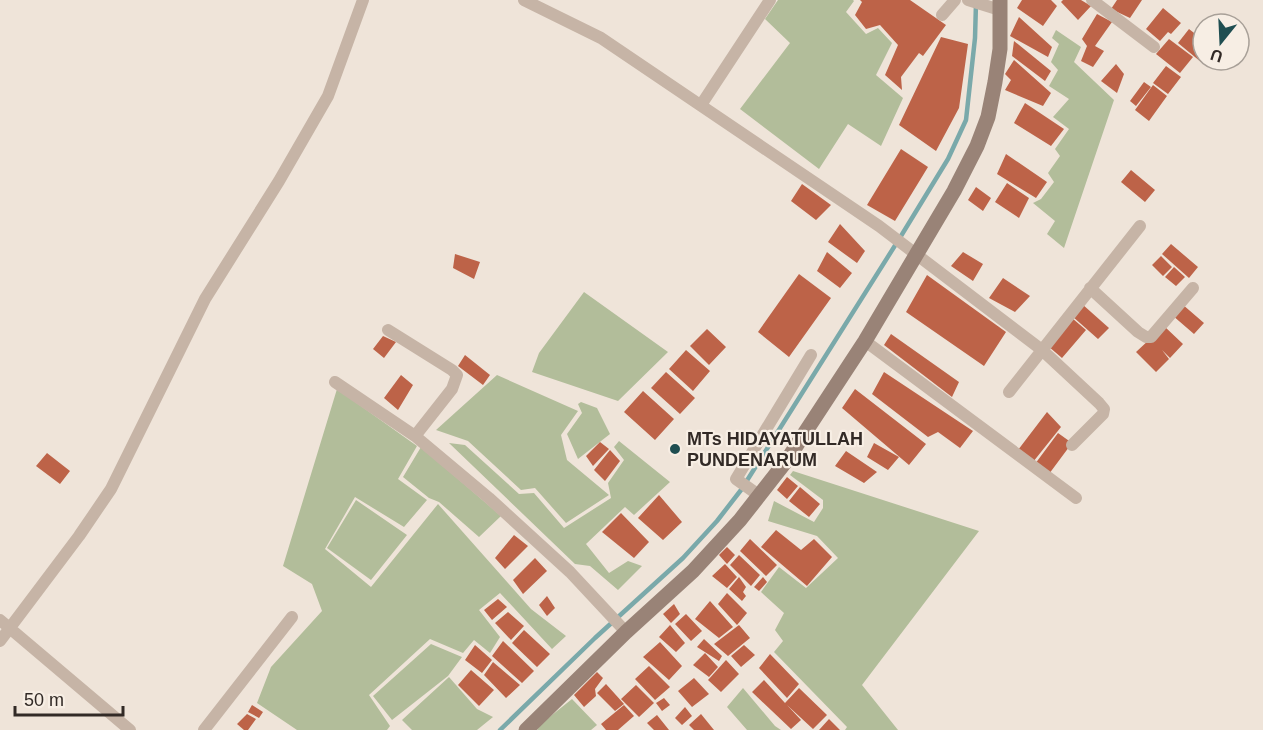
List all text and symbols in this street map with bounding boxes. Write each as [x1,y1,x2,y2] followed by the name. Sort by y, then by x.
[1191,12,1251,72] north arrow
[1208,46,1225,66] text: U
[687,429,863,470] place label: MTs HIDAYATULLAH PUNDENARUM
[668,442,682,456] marker: MTs HIDAYATULLAH PUNDENARUM
[15,679,123,717] scale bar
[24,690,64,710] text: 50 m

